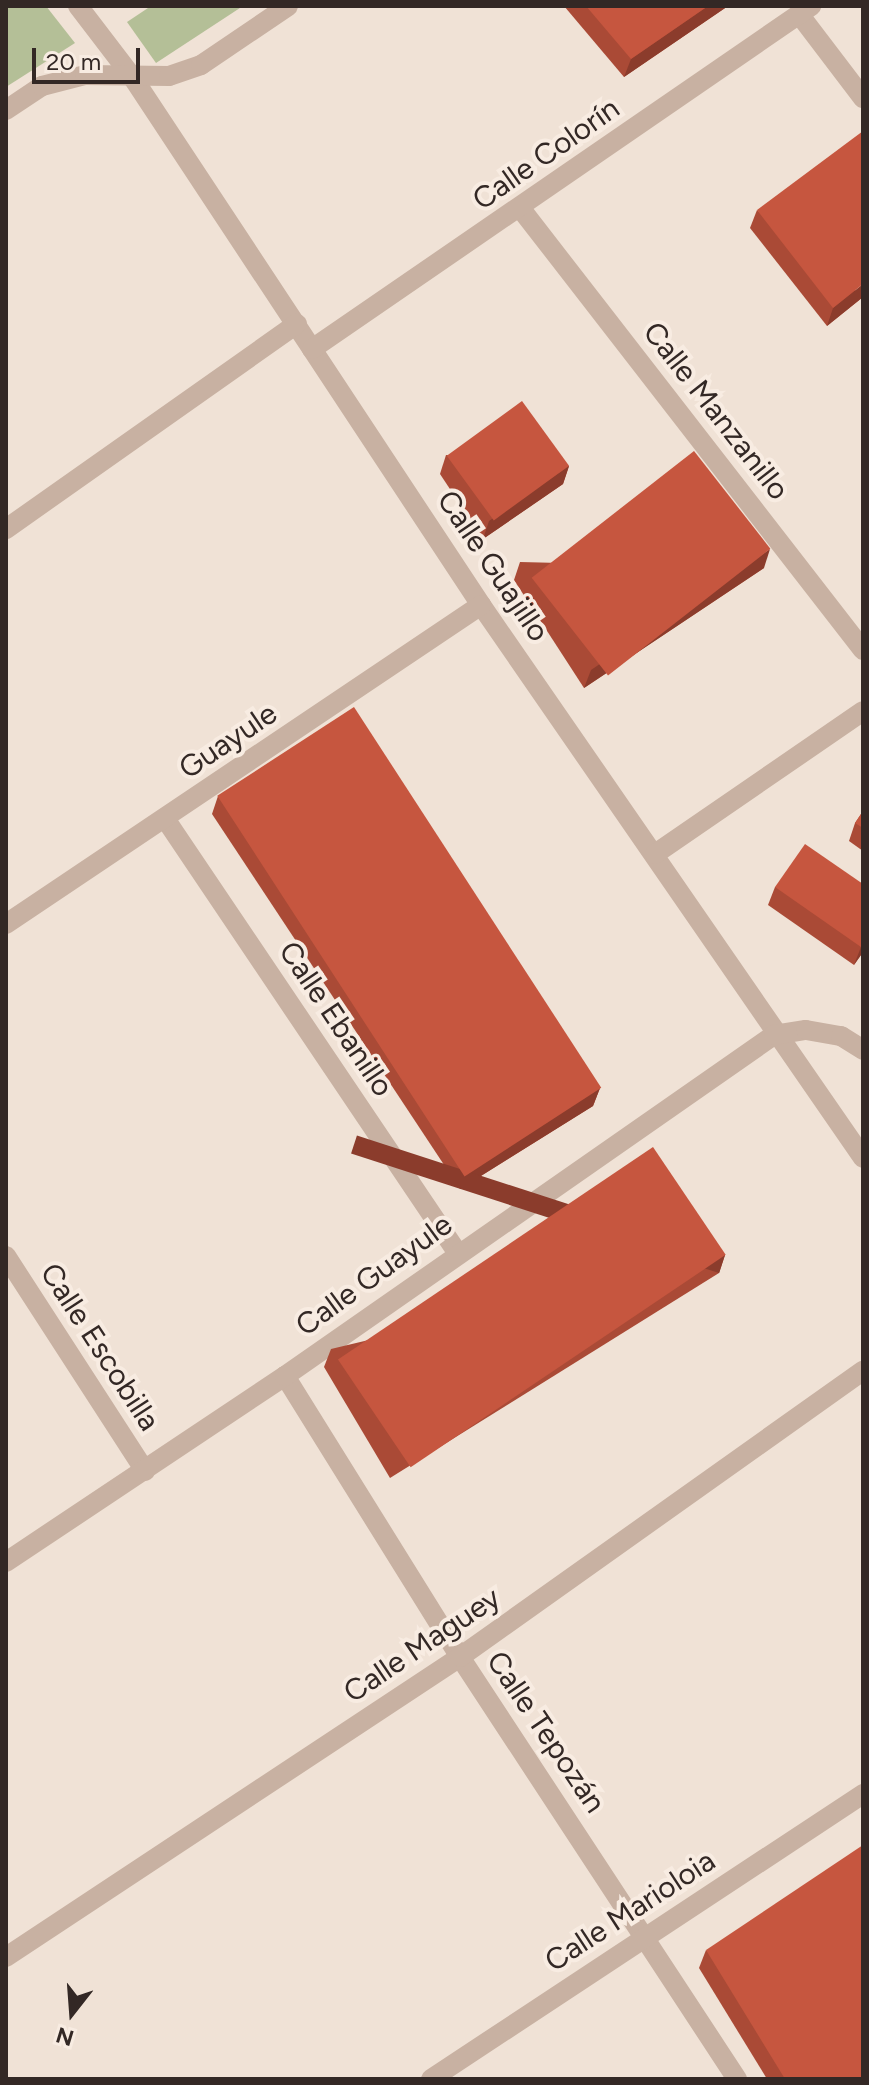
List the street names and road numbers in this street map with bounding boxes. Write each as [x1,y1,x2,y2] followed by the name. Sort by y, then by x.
[466,90,626,218] street label: Calle Colorín
[635,315,797,507] street label: Calle Manzanillo
[429,484,557,648] street label: Calle Guajillo
[172,695,284,787] street label: Guayule
[271,935,401,1103] street label: Calle Ebanillo
[289,1206,459,1344] street label: Calle Guayule
[33,1257,167,1437] street label: Calle Escobilla
[337,1580,507,1710] street label: Calle Maguey
[479,1644,613,1820] street label: Calle Tepozán
[538,1843,722,1979] street label: Calle Marioloia

